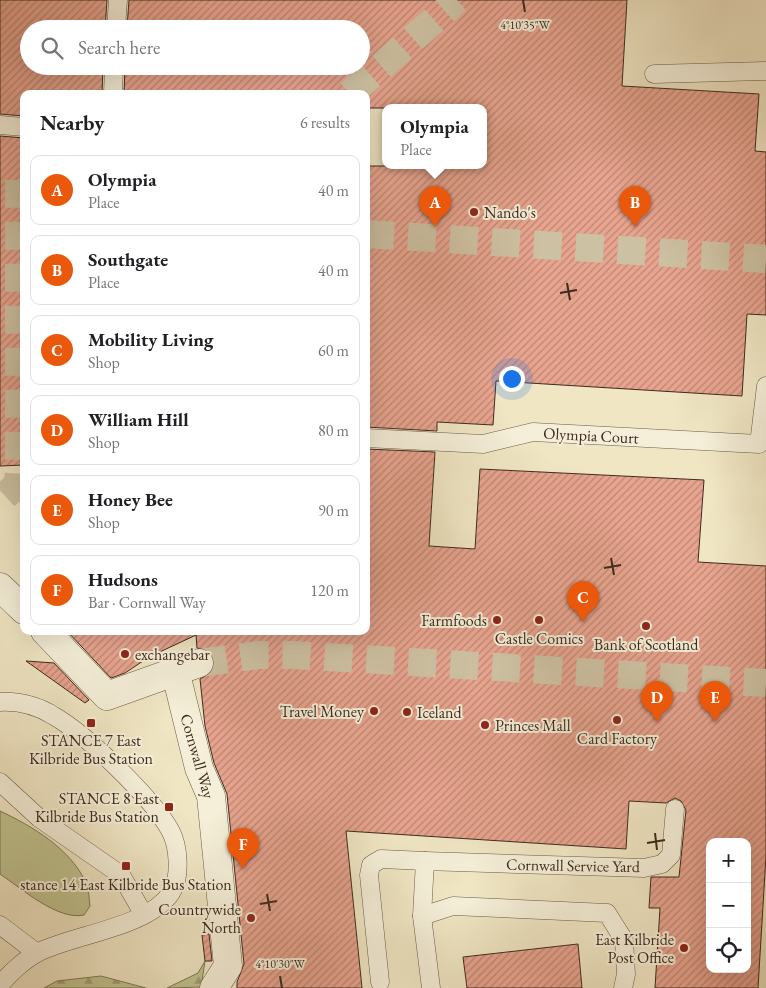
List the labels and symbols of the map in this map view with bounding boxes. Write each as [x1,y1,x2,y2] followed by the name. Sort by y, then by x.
[500,17,551,33] text: 4°10'35"W
[419,186,451,227] pin: A
[619,186,651,227] pin: B
[484,202,536,223] place label: Nando's
[468,206,480,218] marker: Nando's
[499,366,525,392] your location
[543,423,639,448] street label: Olympia Court
[567,581,599,622] pin: C
[421,610,487,631] place label: Farmfoods
[491,614,503,626] marker: Farmfoods
[533,614,545,626] marker: Castle Comics
[640,620,652,632] marker: Bank of Scotland
[495,628,583,649] place label: Castle Comics
[594,634,699,655] place label: Bank of Scotland
[135,644,211,665] place label: exchangebar
[119,648,131,660] marker: exchangebar
[641,681,673,722] pin: D
[699,681,731,722] pin: E
[280,701,365,722] place label: Travel Money
[417,702,463,723] place label: Iceland
[368,705,380,717] marker: Travel Money
[401,706,413,718] marker: Iceland
[175,711,220,802] street label: Cornwall Way
[611,714,623,726] marker: Card Factory
[495,715,571,736] place label: Princes Mall
[85,717,97,729] marker: STANCE 7 East Kilbride Bus Station
[479,719,491,731] marker: Princes Mall
[577,728,658,749] place label: Card Factory
[29,730,154,769] place label: STANCE 7 East Kilbride Bus Station
[35,788,160,827] place label: STANCE 8 East Kilbride Bus Station
[163,801,175,813] marker: STANCE 8 East Kilbride Bus Station
[227,828,259,869] pin: F
[506,854,641,877] street label: Cornwall Service Yard
[120,860,132,872] marker: stance 14 East Kilbride Bus Station
[20,874,232,895] place label: stance 14 East Kilbride Bus Station
[158,899,241,938] place label: Countrywide North
[245,912,257,924] marker: Countrywide North
[595,929,674,968] place label: East Kilbride Post Office
[678,942,690,954] marker: East Kilbride Post Office
[255,956,306,972] text: 4°10'30"W

